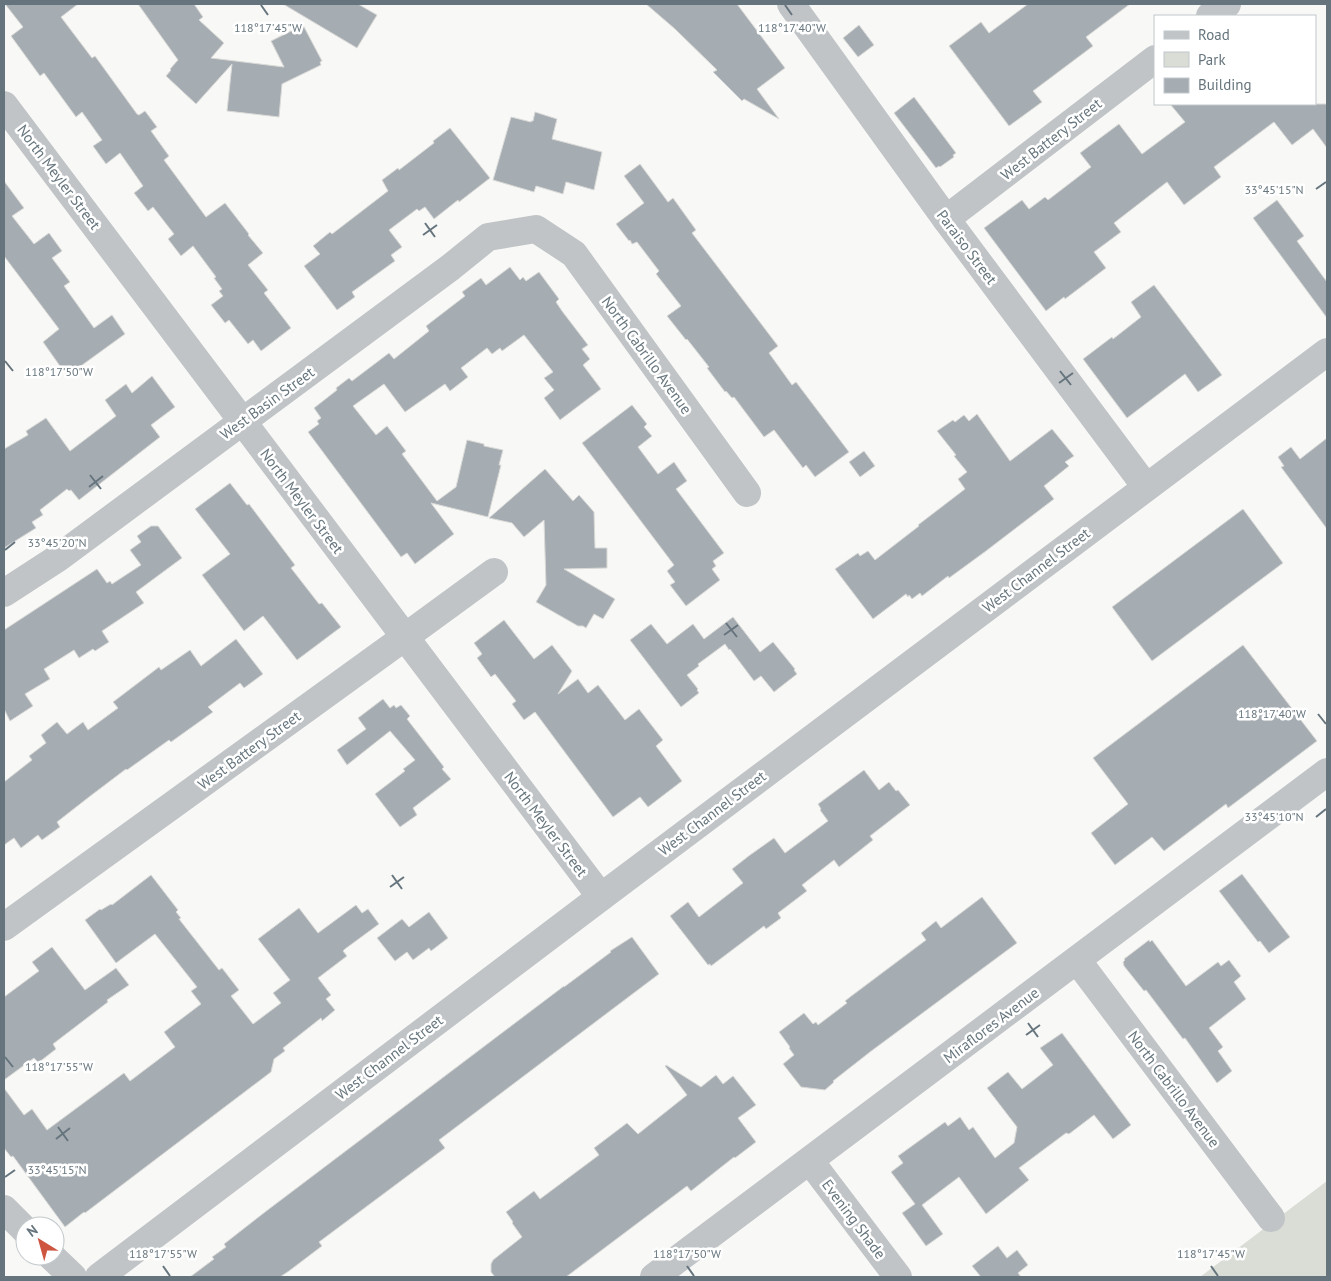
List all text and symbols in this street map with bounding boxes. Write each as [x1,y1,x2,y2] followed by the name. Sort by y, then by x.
[1154,15,1316,105] legend
[234,20,302,35] text: 118°17'45"W
[758,20,826,35] text: 118°17'40"W
[1198,25,1230,44] text: Road
[1198,50,1226,69] text: Park
[1198,75,1252,94] text: Building
[997,94,1105,184] street label: West Battery Street
[13,121,105,233] street label: North Meyler Street
[1244,182,1304,197] text: 33°45'15"N
[933,206,1001,288] street label: Paraiso Street
[598,292,696,418] street label: North Cabrillo Avenue
[216,362,318,444] street label: West Basin Street
[25,364,93,379] text: 118°17'50"W
[256,445,348,557] street label: North Meyler Street
[978,523,1094,617] street label: West Channel Street
[27,535,87,550] text: 33°45'20"N
[194,706,304,794] street label: West Battery Street
[1238,706,1306,721] text: 118°17'40"W
[654,766,770,860] street label: West Channel Street
[500,768,592,880] street label: North Meyler Street
[1244,809,1304,824] text: 33°45'10"N
[940,983,1042,1067] street label: Miraflores Avenue
[331,1010,447,1104] street label: West Channel Street
[1124,1027,1224,1151] street label: North Cabrillo Avenue
[25,1059,93,1074] text: 118°17'55"W
[27,1162,87,1177] text: 33°45'15"N
[818,1176,890,1262] street label: Evening Shade
[15,1216,65,1266] north arrow
[23,1221,41,1241] text: N
[129,1246,197,1261] text: 118°17'55"W
[653,1246,721,1261] text: 118°17'50"W
[1177,1246,1245,1261] text: 118°17'45"W

